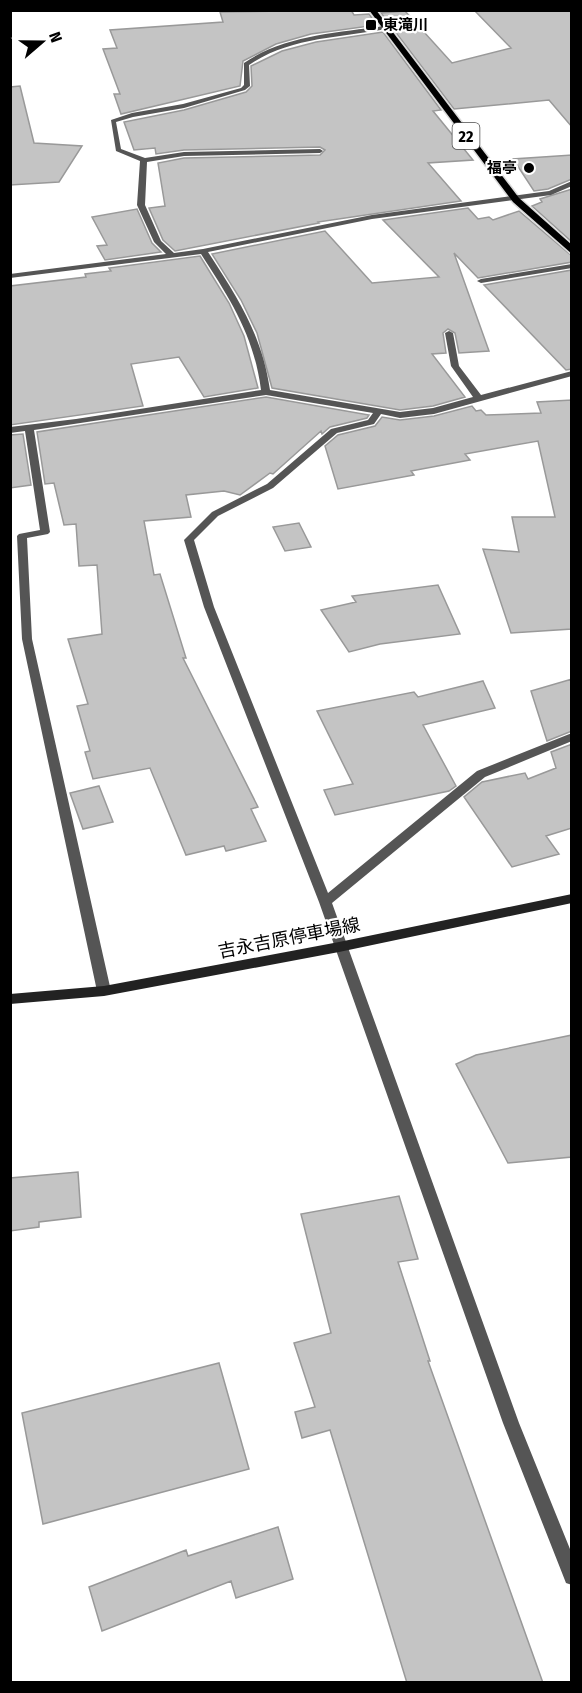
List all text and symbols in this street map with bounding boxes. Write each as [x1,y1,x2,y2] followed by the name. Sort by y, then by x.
[12,12,72,72] north arrow
[383,16,428,34] place label: 東滝川
[364,18,378,32] marker: 東滝川
[45,29,66,45] text: N
[452,123,480,149] road number: 22
[486,159,517,177] place label: 福亭
[522,161,536,175] marker: 福亭
[216,913,362,963] street label: 吉永吉原停車場線

